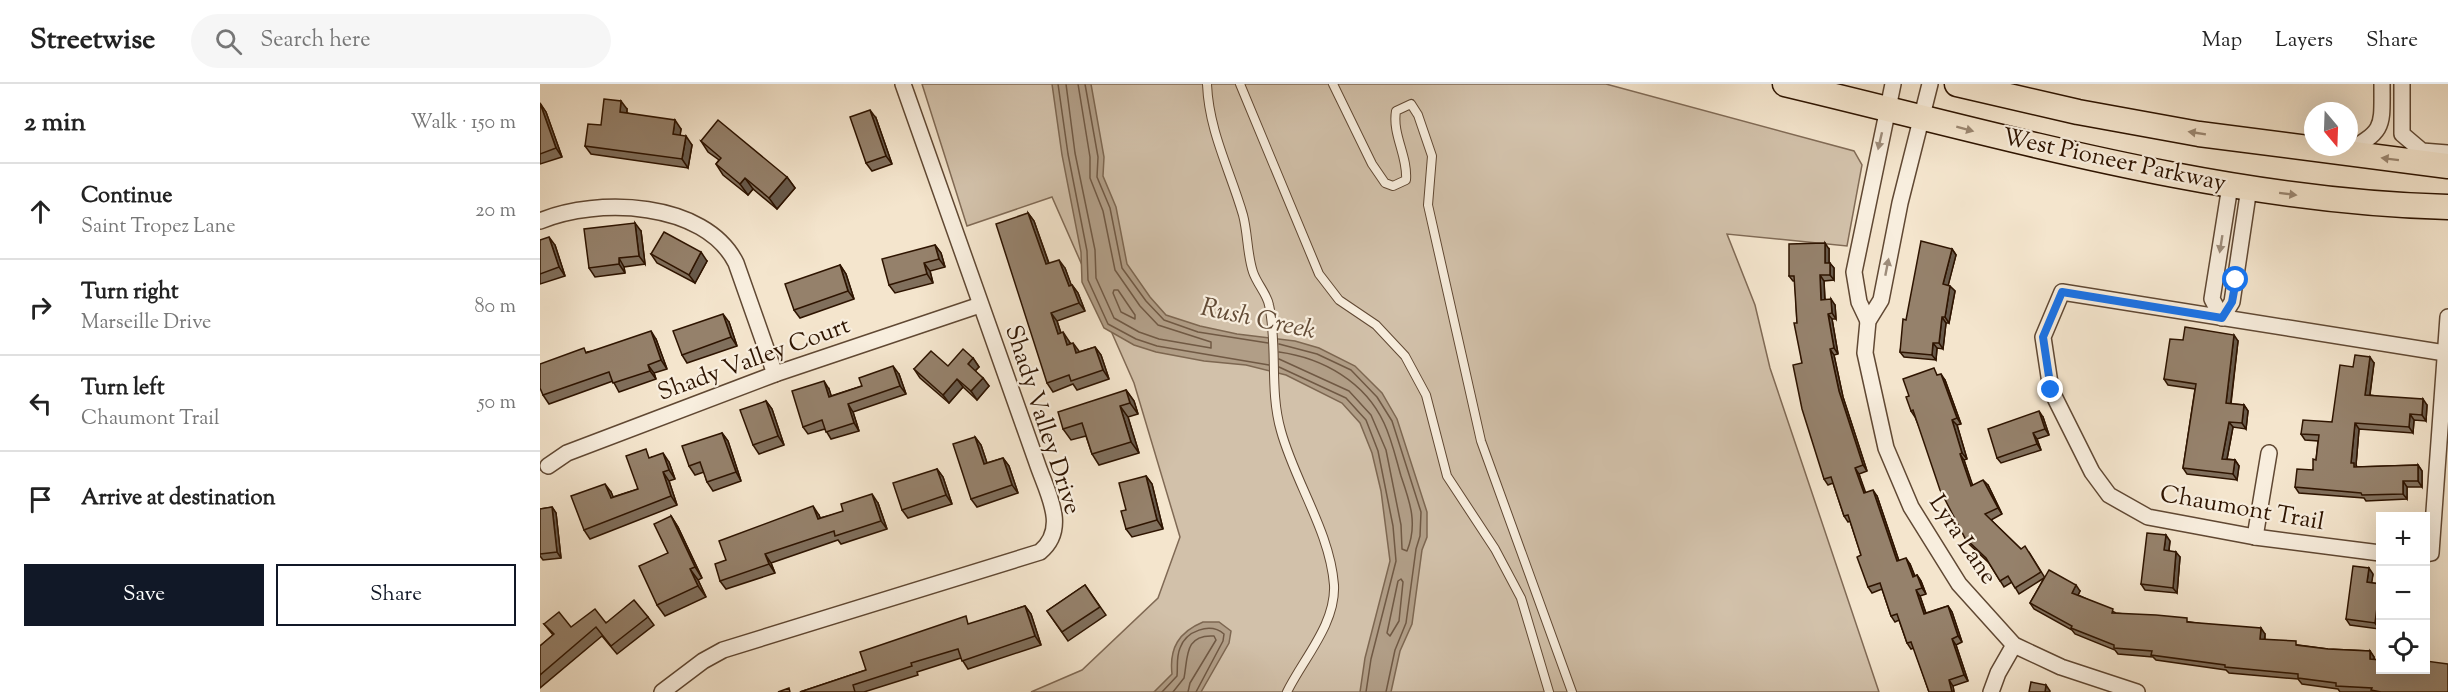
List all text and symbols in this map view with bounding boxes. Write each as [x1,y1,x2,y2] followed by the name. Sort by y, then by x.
[191,14,611,68] search box
[30,21,155,61] text: Streetwise
[212,25,245,58] icon: search
[260,25,371,57] text: Search here
[2202,26,2242,56] text: Map
[2275,26,2333,56] text: Layers
[2366,26,2418,56] text: Share
[2304,102,2358,156] north arrow
[24,105,86,142] text: 2 min
[410,109,516,138] text: Walk · 150 m
[1999,121,2229,201] street label: West Pioneer Parkway
[1956,124,1974,134] one-way arrow
[2187,129,2206,138] one-way arrow
[1875,132,1885,150] one-way arrow
[2380,154,2399,164] one-way arrow
[81,181,172,213] text: Continue
[2279,189,2298,198] one-way arrow
[24,195,57,228] icon: ahead
[475,197,516,226] text: 20 m
[81,213,236,242] text: Saint Tropez Lane
[2216,234,2225,253] one-way arrow
[1883,257,1892,276] one-way arrow
[2222,266,2248,292] route start
[81,277,178,309] text: Turn right
[1197,290,1319,350] water label: Rush Creek
[24,291,57,324] icon: right
[475,293,516,322] text: 80 m
[81,309,211,338] text: Marseille Drive
[653,309,855,411] street label: Shady Valley Court
[995,321,1089,519] street label: Shady Valley Drive
[81,373,164,405] text: Turn left
[2037,376,2063,402] route end
[24,387,57,420] icon: left
[478,389,516,418] text: 50 m
[81,405,220,434] text: Chaumont Trail
[2157,478,2327,540] street label: Chaumont Trail
[24,483,57,516] icon: arrive
[81,483,276,515] text: Arrive at destination
[1920,488,2004,592] street label: Lyra Lane
[2376,512,2430,674] map controls
[2376,512,2430,566] button: +
[24,564,264,626] button: Save
[276,564,516,626] button: Share
[2376,566,2430,620] button: −
[2376,620,2430,674] button: locate

